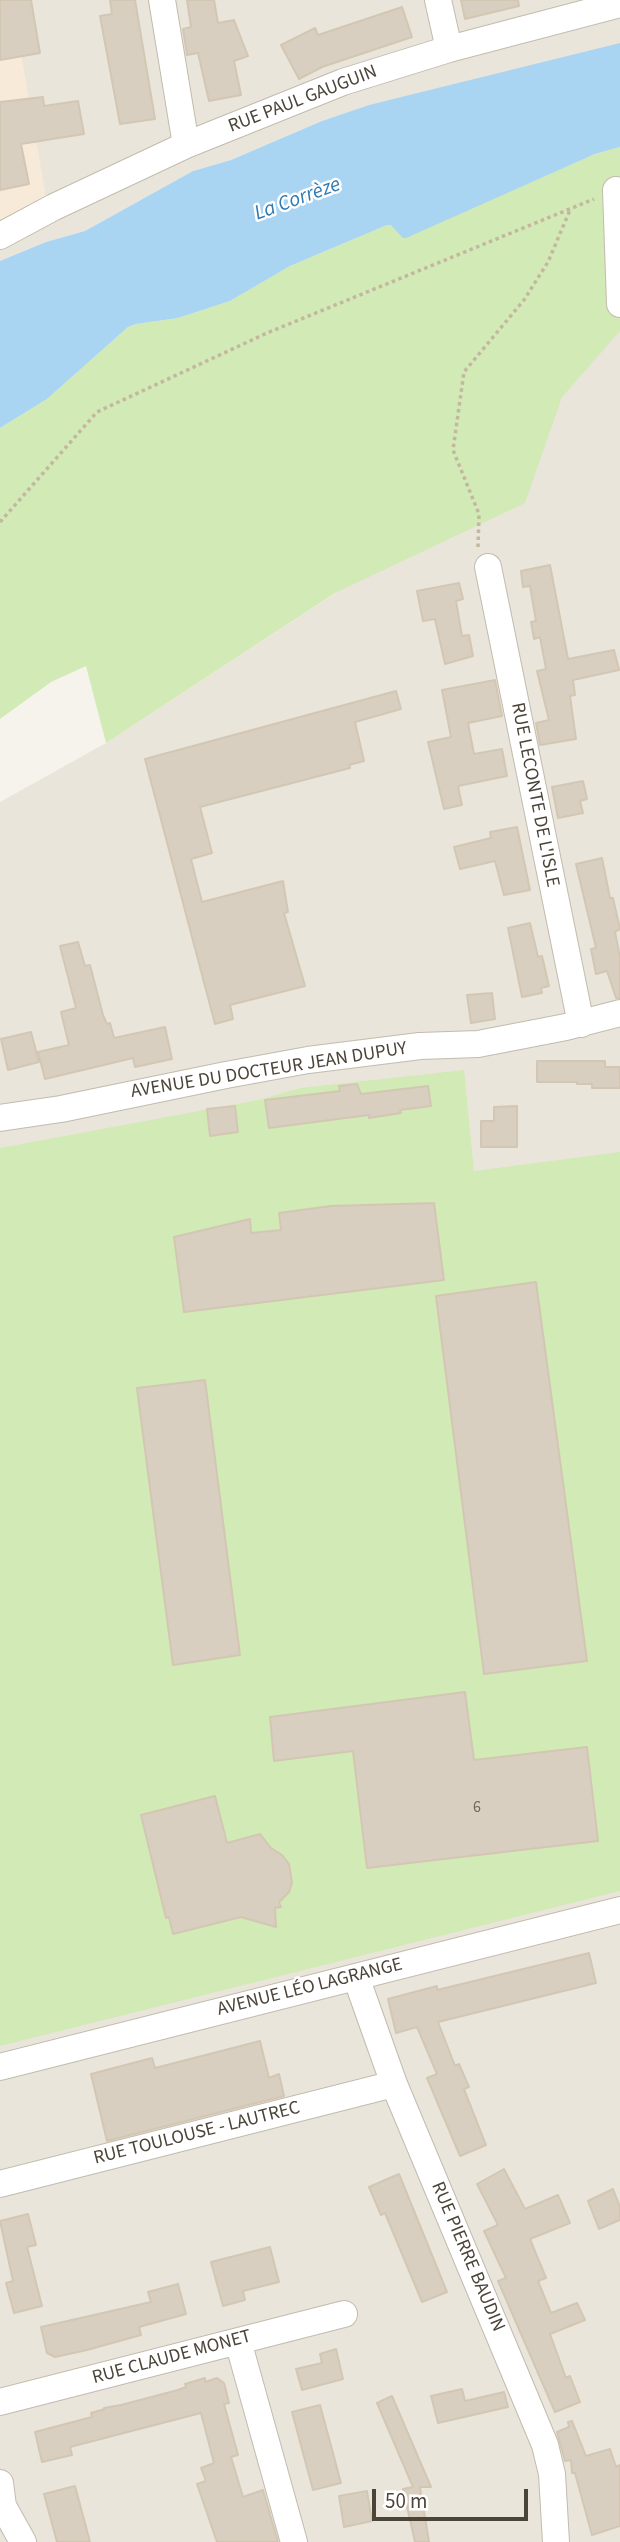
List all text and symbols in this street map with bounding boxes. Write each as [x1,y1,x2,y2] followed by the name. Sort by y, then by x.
[225,61,381,139] street label: RUE PAUL GAUGUIN
[251,173,345,227] water label: La Corrèze
[505,701,563,889] street label: RUE LECONTE DE L'ISLE
[129,1038,409,1104] street label: AVENUE DU DOCTEUR JEAN DUPUY
[473,1798,481,1818] house number: 6
[215,1954,405,2022] street label: AVENUE LÉO LAGRANGE
[91,2097,303,2171] street label: RUE TOULOUSE - LAUTREC
[425,2179,509,2335] street label: RUE PIERRE BAUDIN
[90,2326,254,2390] street label: RUE CLAUDE MONET
[375,2476,531,2520] scale bar
[385,2486,427,2516] text: 50 m

